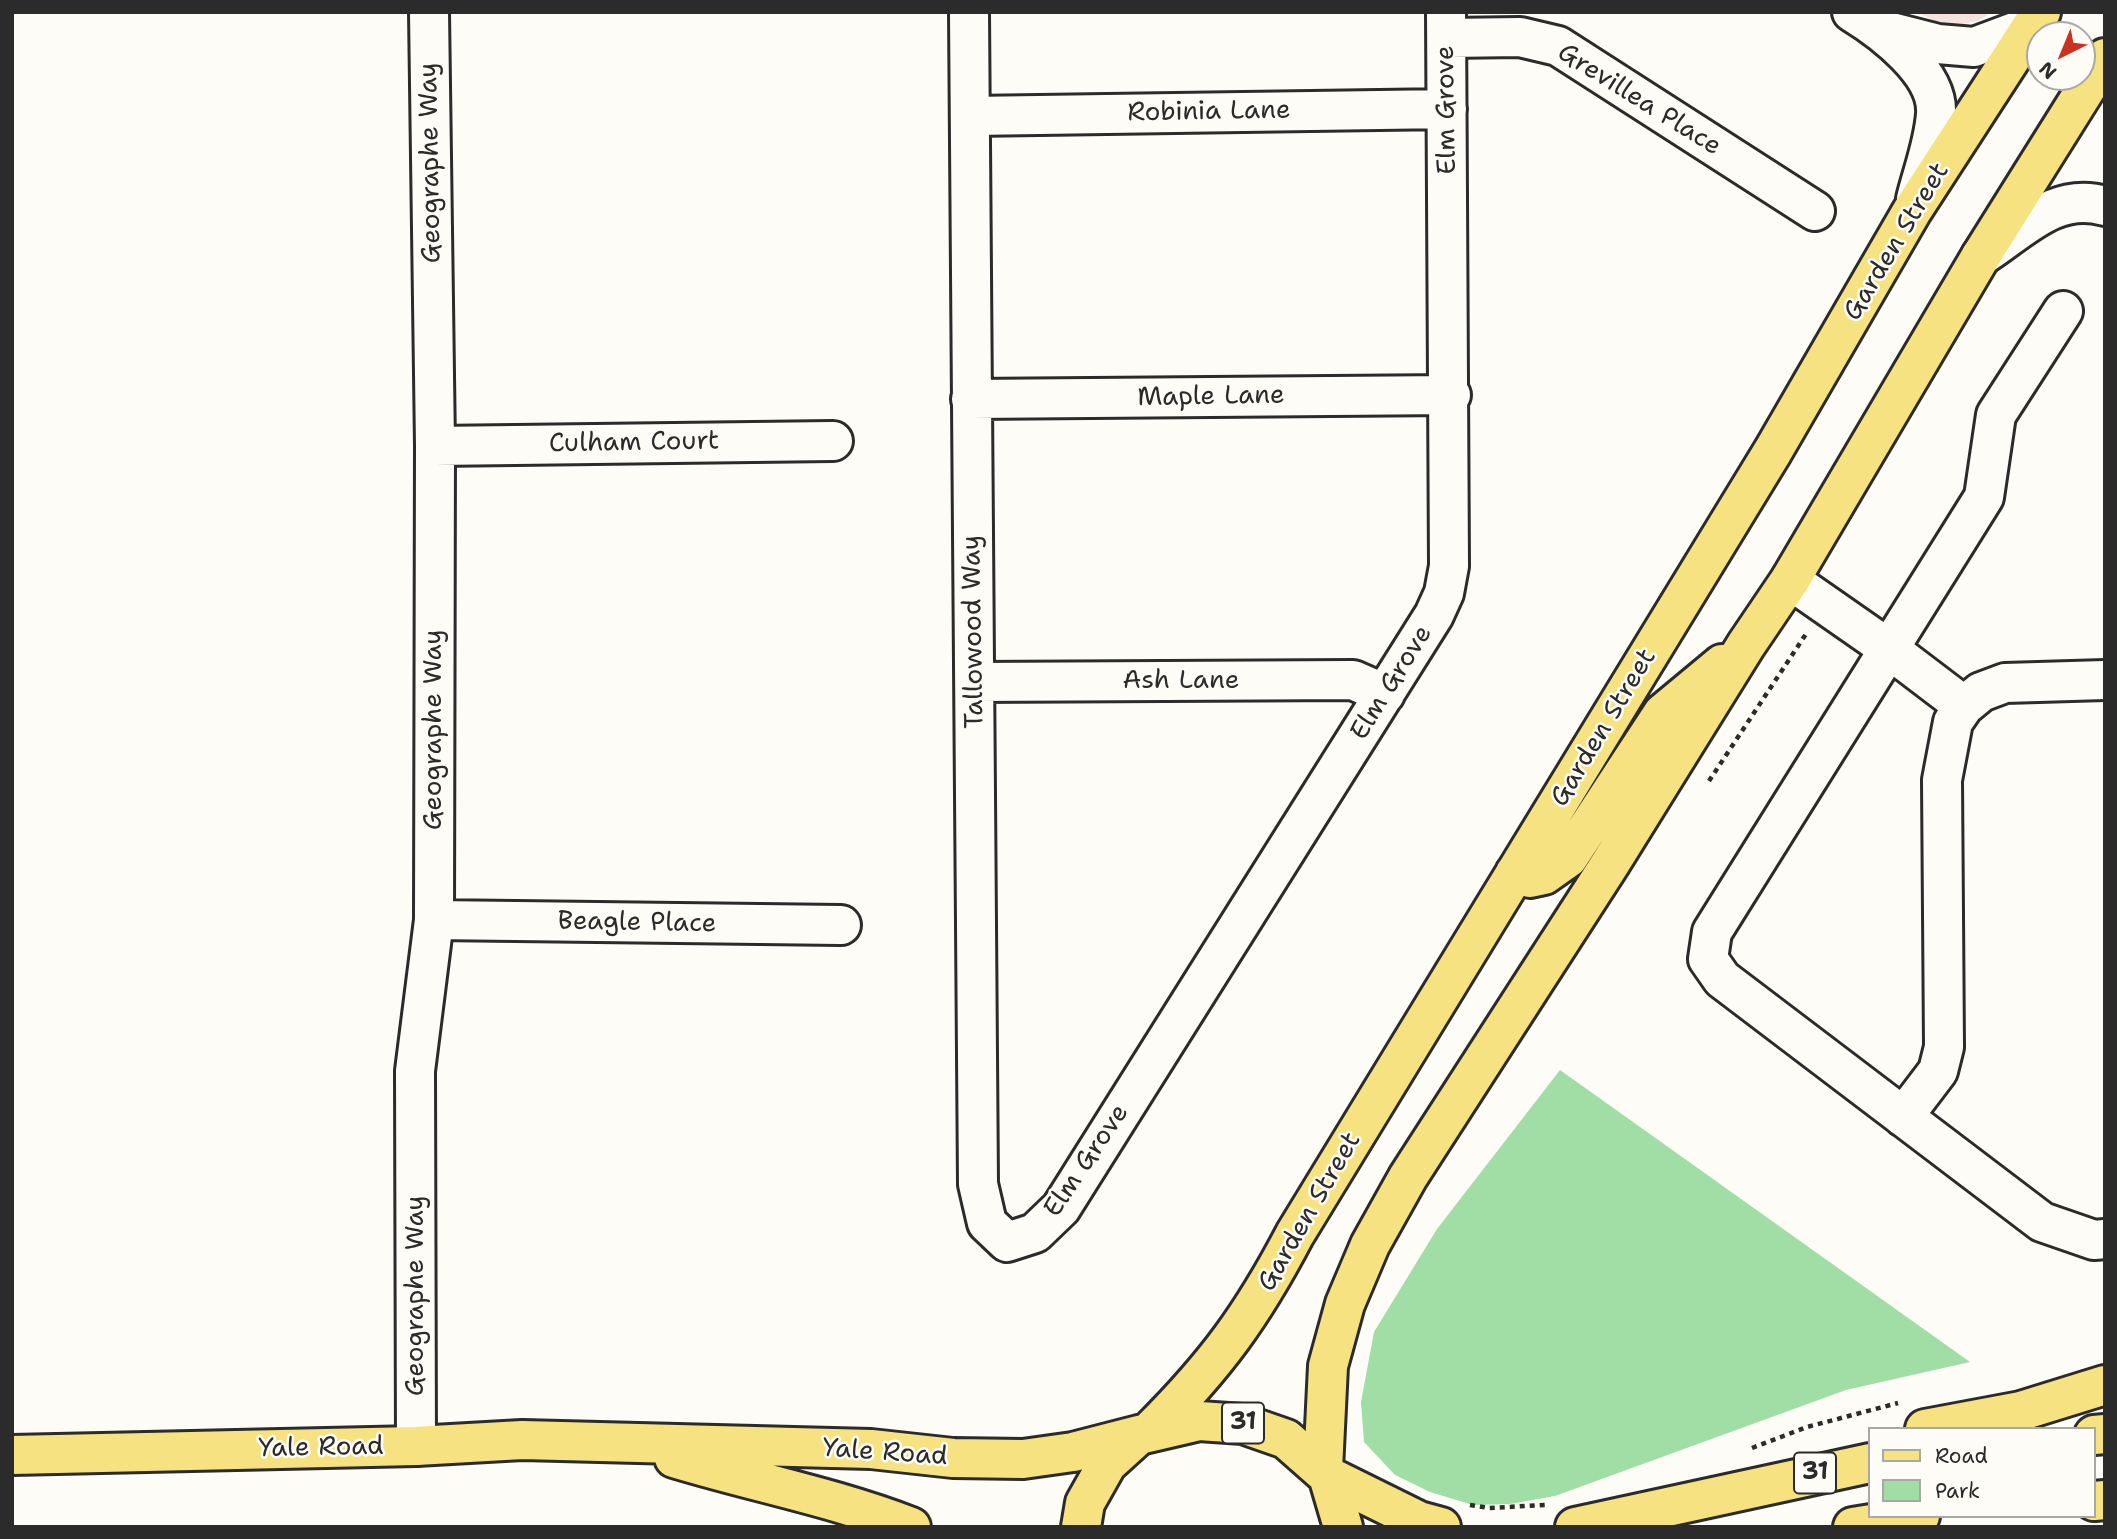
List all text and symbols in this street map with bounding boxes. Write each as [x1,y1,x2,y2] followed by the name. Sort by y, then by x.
[2026,21,2096,91] north arrow
[1551,37,1727,163] street label: Grevillea Place
[1430,45,1464,175] street label: Elm Grove
[2034,56,2062,85] text: N
[414,62,448,264] street label: Geographe Way
[1127,95,1291,129] street label: Robinia Lane
[1838,157,1956,327] street label: Garden Street
[1137,380,1285,414] street label: Maple Lane
[549,426,719,460] street label: Culham Court
[957,535,991,729] street label: Tallowood Way
[1345,620,1439,746] street label: Elm Grove
[418,630,450,830] street label: Geographe Way
[1545,643,1663,813] street label: Garden Street
[1123,665,1239,697] street label: Ash Lane
[557,906,717,940] street label: Beagle Place
[1038,1099,1136,1223] street label: Elm Grove
[1252,1127,1368,1297] street label: Garden Street
[400,1196,432,1396] street label: Geographe Way
[1222,1402,1264,1443] road number: 31
[1868,1427,2096,1518] legend
[258,1431,384,1465] street label: Yale Road
[821,1433,949,1473] street label: Yale Road
[1935,1442,1988,1470] text: Road
[1794,1452,1836,1493] road number: 31
[1935,1477,1980,1505] text: Park

